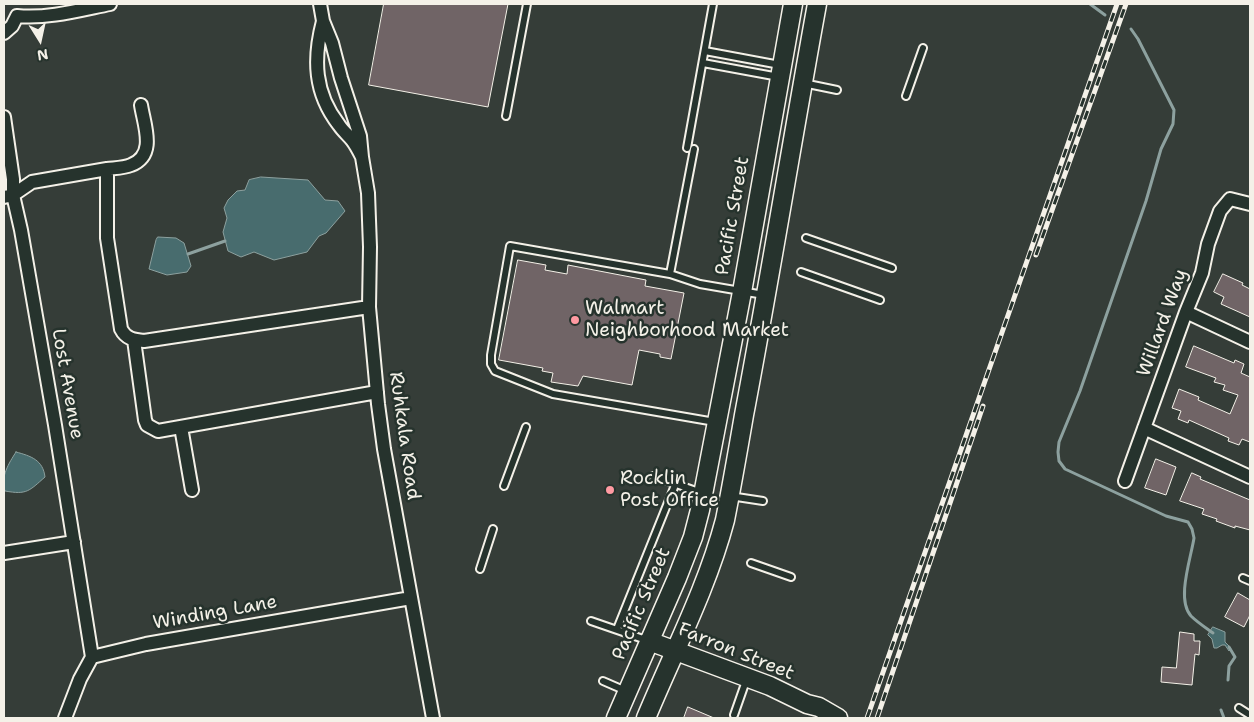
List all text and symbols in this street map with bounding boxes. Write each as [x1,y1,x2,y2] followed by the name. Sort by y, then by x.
[15,15,65,65] north arrow
[36,45,50,65] text: N
[711,155,755,277] street label: Pacific Street
[1133,266,1193,380] street label: Willard Way
[585,298,789,342] place label: Walmart Neighborhood Market
[569,314,581,326] marker: Walmart Neighborhood Market
[46,327,88,441] street label: Lost Avenue
[384,371,424,501] street label: Ruhkala Road
[620,468,719,512] place label: Rocklin Post Office
[604,484,616,496] marker: Rocklin Post Office
[608,544,676,664] street label: Pacific Street
[151,591,279,635] street label: Winding Lane
[675,618,797,686] street label: Farron Street

